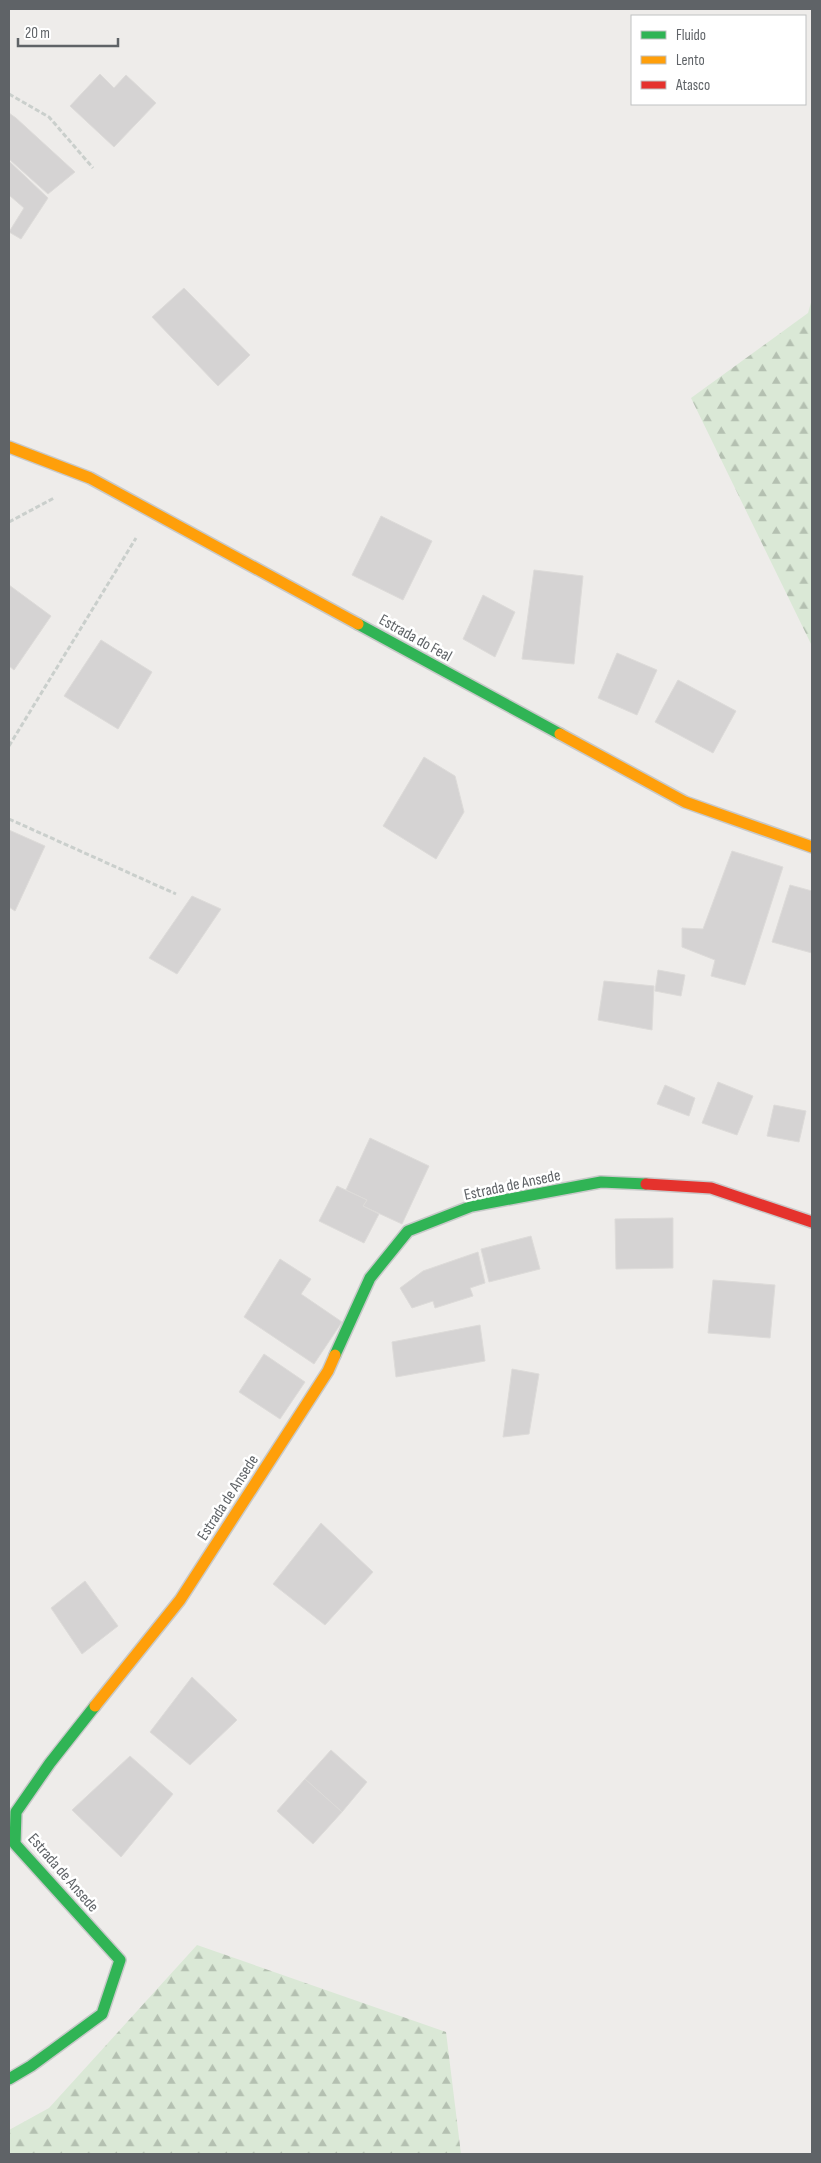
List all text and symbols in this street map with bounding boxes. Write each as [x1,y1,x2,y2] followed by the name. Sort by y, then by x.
[18,15,118,47] scale bar
[631,15,806,105] legend
[25,24,50,43] text: 20 m
[676,26,706,45] text: Fluido
[676,51,705,70] text: Lento
[675,76,710,95] text: Atasco
[376,611,455,666] street label: Estrada do Feal
[462,1166,562,1205] street label: Estrada de Ansede
[194,1452,263,1544] street label: Estrada de Ansede
[24,1830,102,1916] street label: Estrada de Ansede

